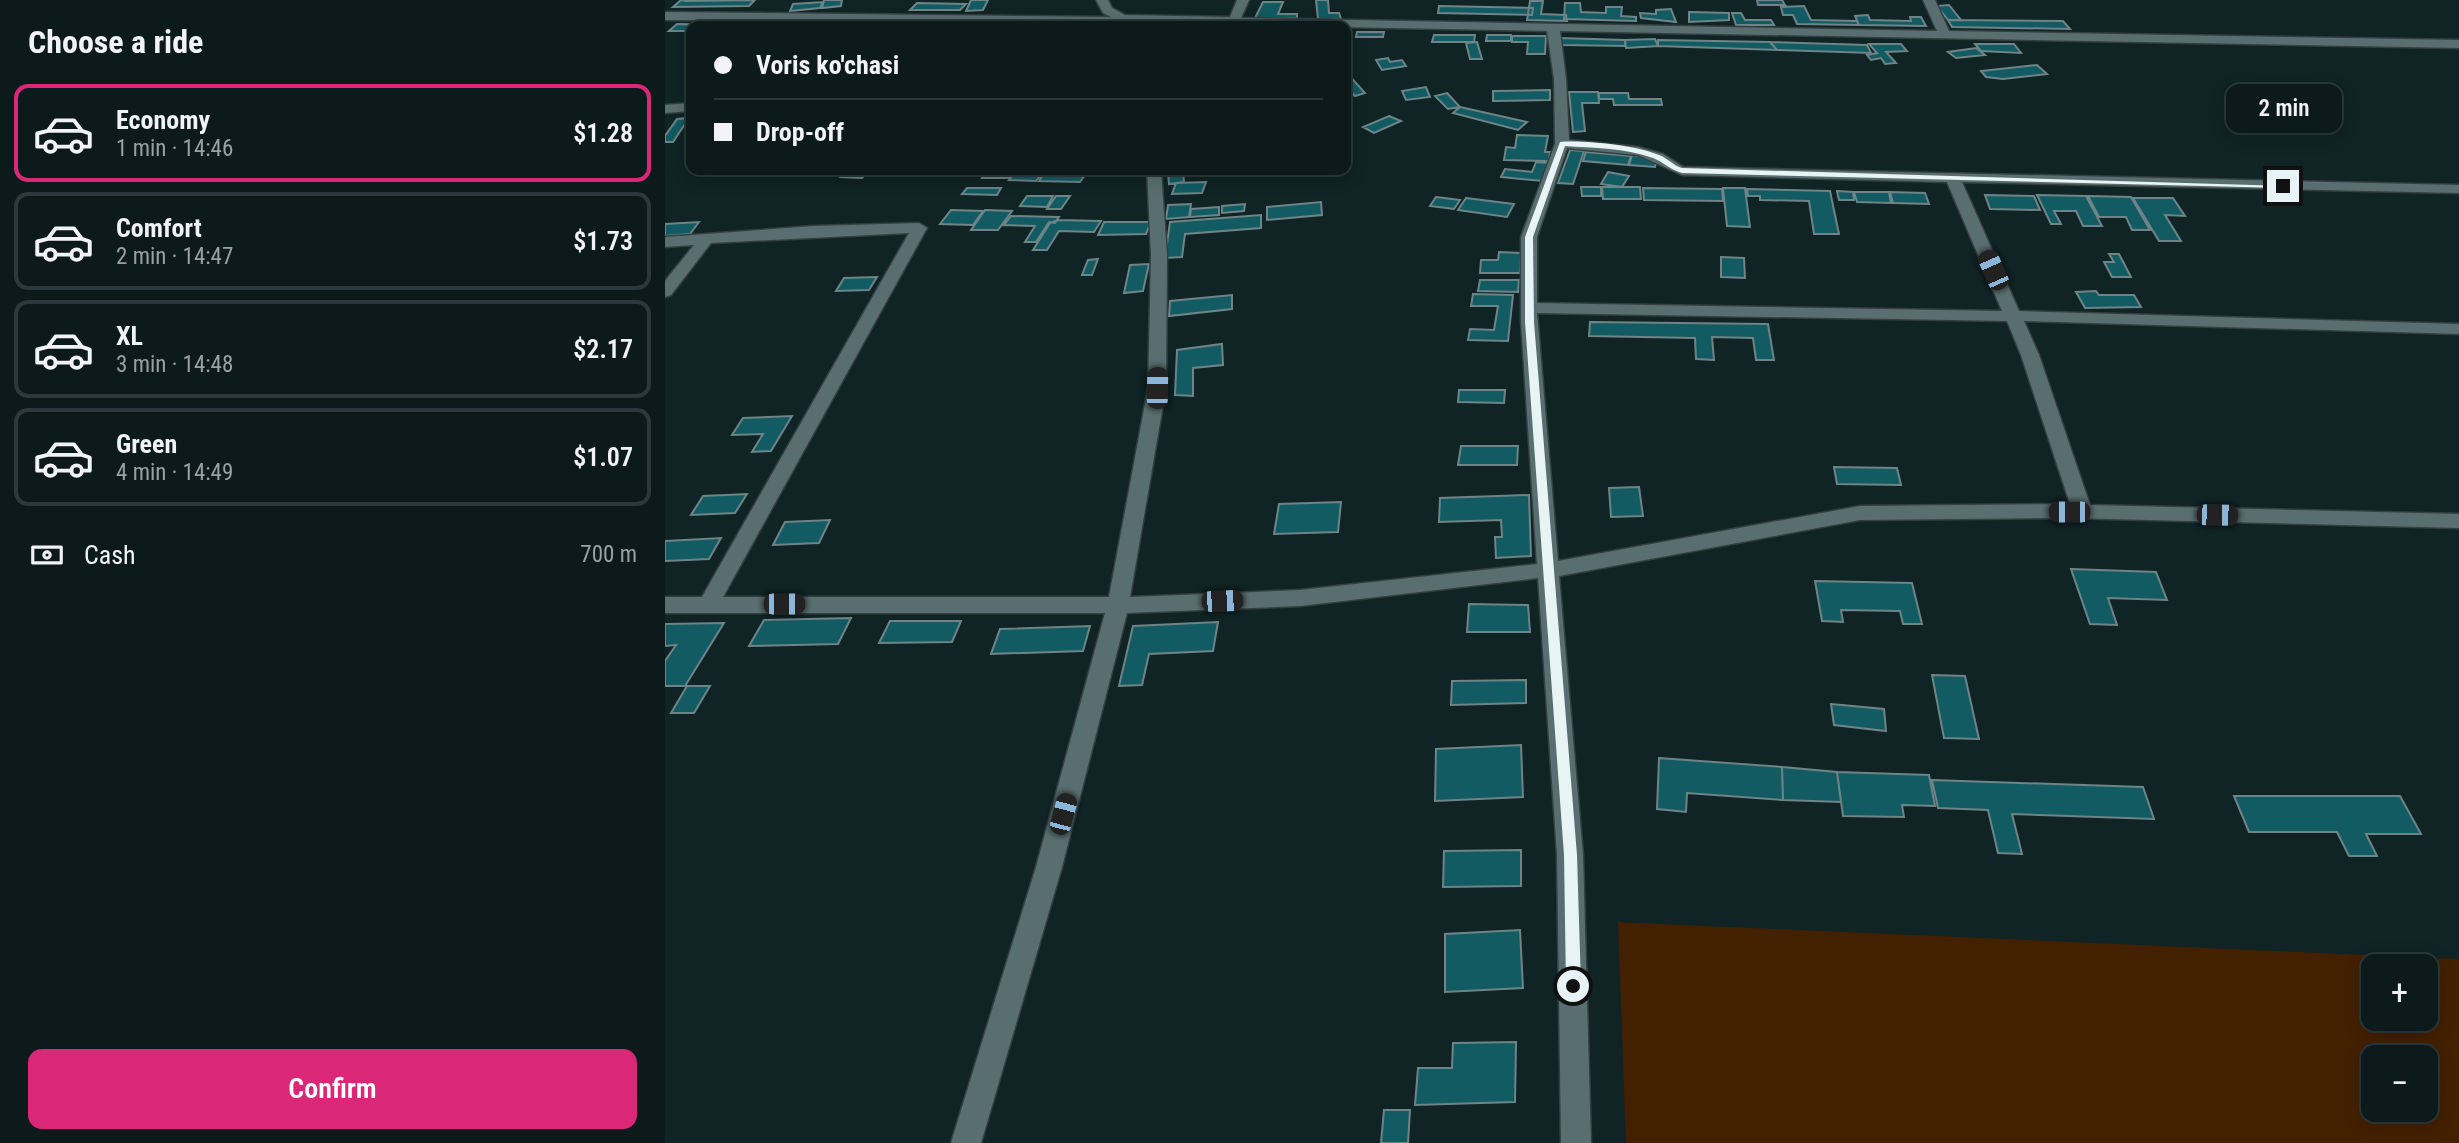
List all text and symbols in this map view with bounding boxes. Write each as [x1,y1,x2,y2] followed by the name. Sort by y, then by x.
[28,23,203,61] text: Choose a ride
[756,50,899,80] text: Voris ko'chasi
[2225,85,2341,134] callout: 2 min
[2259,95,2309,122] text: 2 min
[32,102,95,165] icon: car
[116,105,210,135] text: Economy
[756,117,844,147] text: Drop-off
[573,118,633,148] text: $1.28
[116,135,233,162] text: 1 min · 14:46
[2267,170,2299,202] route end
[32,210,95,273] icon: car
[116,213,202,243] text: Comfort
[573,226,633,256] text: $1.73
[116,243,233,270] text: 2 min · 14:47
[1975,247,2012,293] car
[32,318,95,381] icon: car
[116,321,143,351] text: XL
[573,334,633,364] text: $2.17
[116,351,233,378] text: 3 min · 14:48
[1147,367,1168,409] car
[32,426,95,489] icon: car
[116,429,177,459] text: Green
[573,442,633,472] text: $1.07
[116,459,233,486] text: 4 min · 14:49
[2049,502,2091,523] car
[2196,504,2239,526] car
[28,536,66,574] icon: cash
[84,540,136,570] text: Cash
[580,541,637,568] text: 700 m
[1201,590,1244,612] car
[764,594,806,615] car
[1048,791,1079,837] car
[2361,954,2438,1122] map controls
[2361,954,2438,1031] button: +
[1557,970,1589,1002] route start
[2361,1045,2438,1122] button: −
[28,1049,637,1129] button: Confirm

